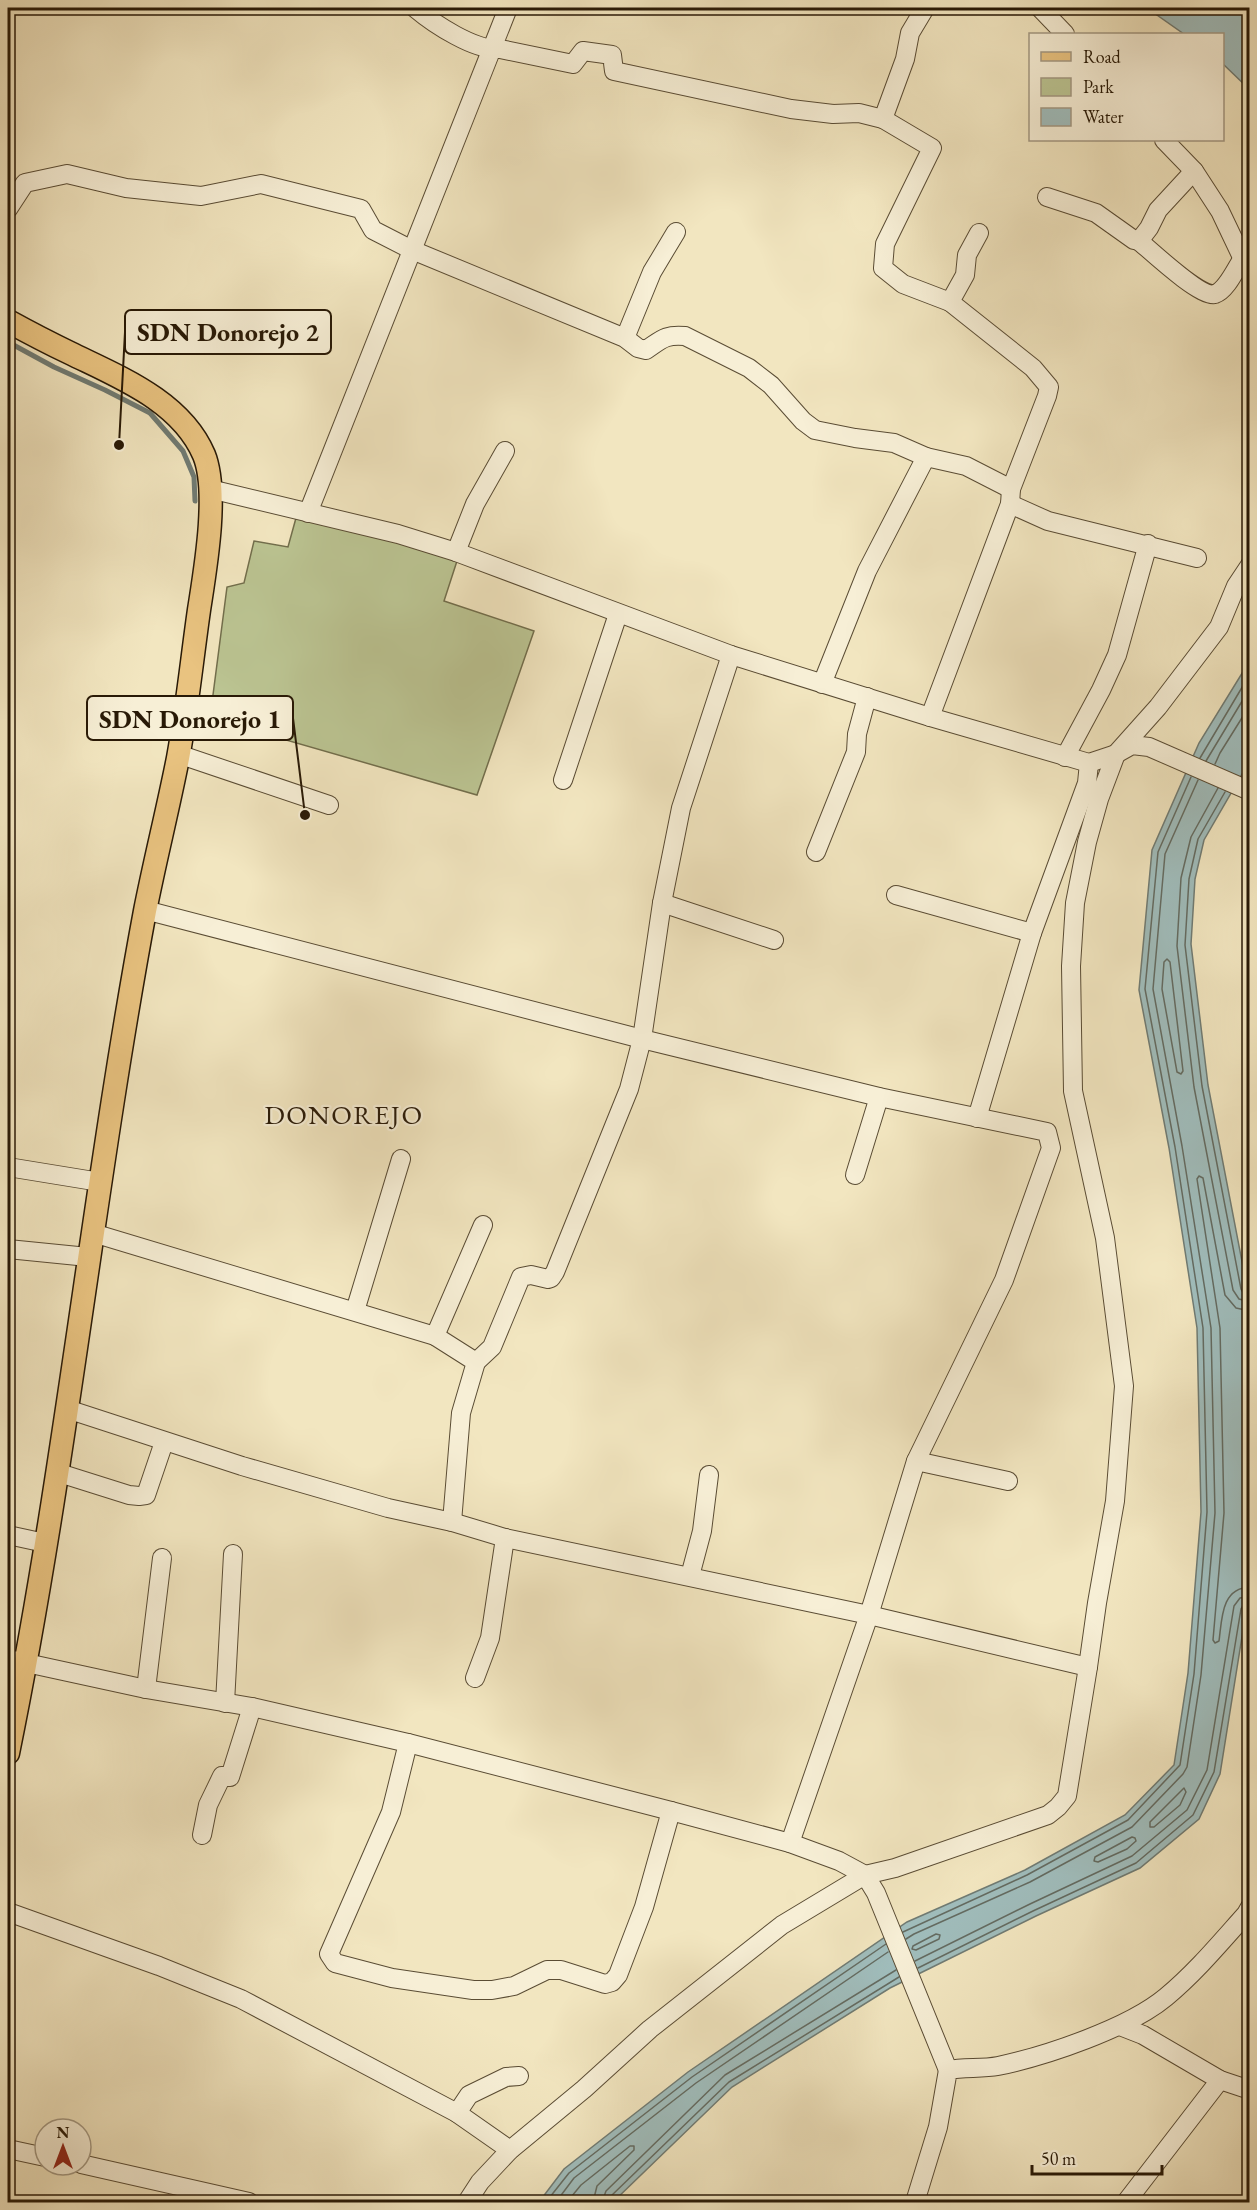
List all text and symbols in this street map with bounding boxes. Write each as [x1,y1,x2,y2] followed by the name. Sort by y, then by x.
[1029,33,1224,141] legend
[1083,45,1122,68] text: Road
[1083,75,1114,98] text: Park
[1083,105,1124,128] text: Water
[125,310,331,354] callout: SDN Donorejo 2
[137,315,319,349] text: SDN Donorejo 2
[87,696,293,740] callout: SDN Donorejo 1
[99,702,281,736] text: SDN Donorejo 1
[264,1097,424,1132] district label: DONOREJO
[33,2117,93,2177] north arrow
[57,2122,70,2143] text: N
[1032,2138,1162,2176] scale bar
[1041,2147,1076,2170] text: 50 m

